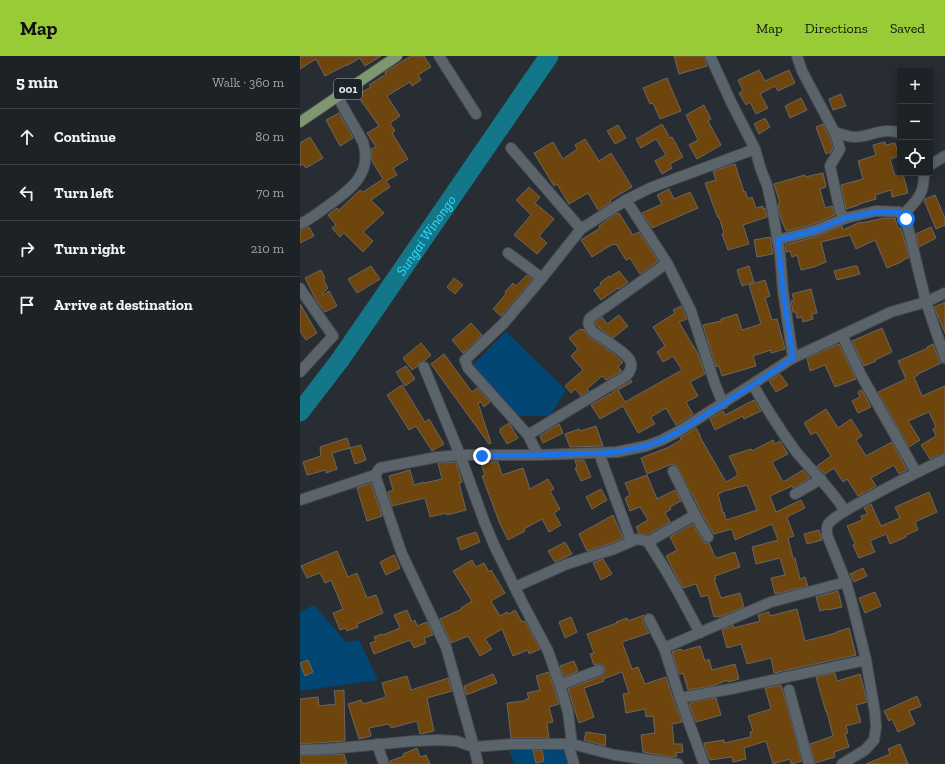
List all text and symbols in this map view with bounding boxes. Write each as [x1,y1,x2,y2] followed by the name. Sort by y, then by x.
[20,17,57,40] text: Map
[756,20,783,37] text: Map
[805,20,868,37] text: Directions
[890,20,925,37] text: Saved
[897,68,933,176] map controls
[897,68,933,104] button: +
[16,72,58,92] text: 5 min
[212,75,284,90] text: Walk · 360 m
[334,79,362,99] road number: 001
[897,104,933,140] button: −
[16,126,38,148] icon: ahead
[54,128,116,146] text: Continue
[255,129,284,144] text: 80 m
[897,140,933,176] button: locate
[16,182,38,204] icon: left
[54,184,114,202] text: Turn left
[256,185,284,200] text: 70 m
[393,192,460,279] water label: Sungai Winongo
[897,210,915,228] route start
[16,238,38,260] icon: right
[54,240,125,258] text: Turn right
[251,241,284,256] text: 210 m
[16,294,38,316] icon: arrive
[54,296,193,314] text: Arrive at destination
[473,447,491,465] route end

